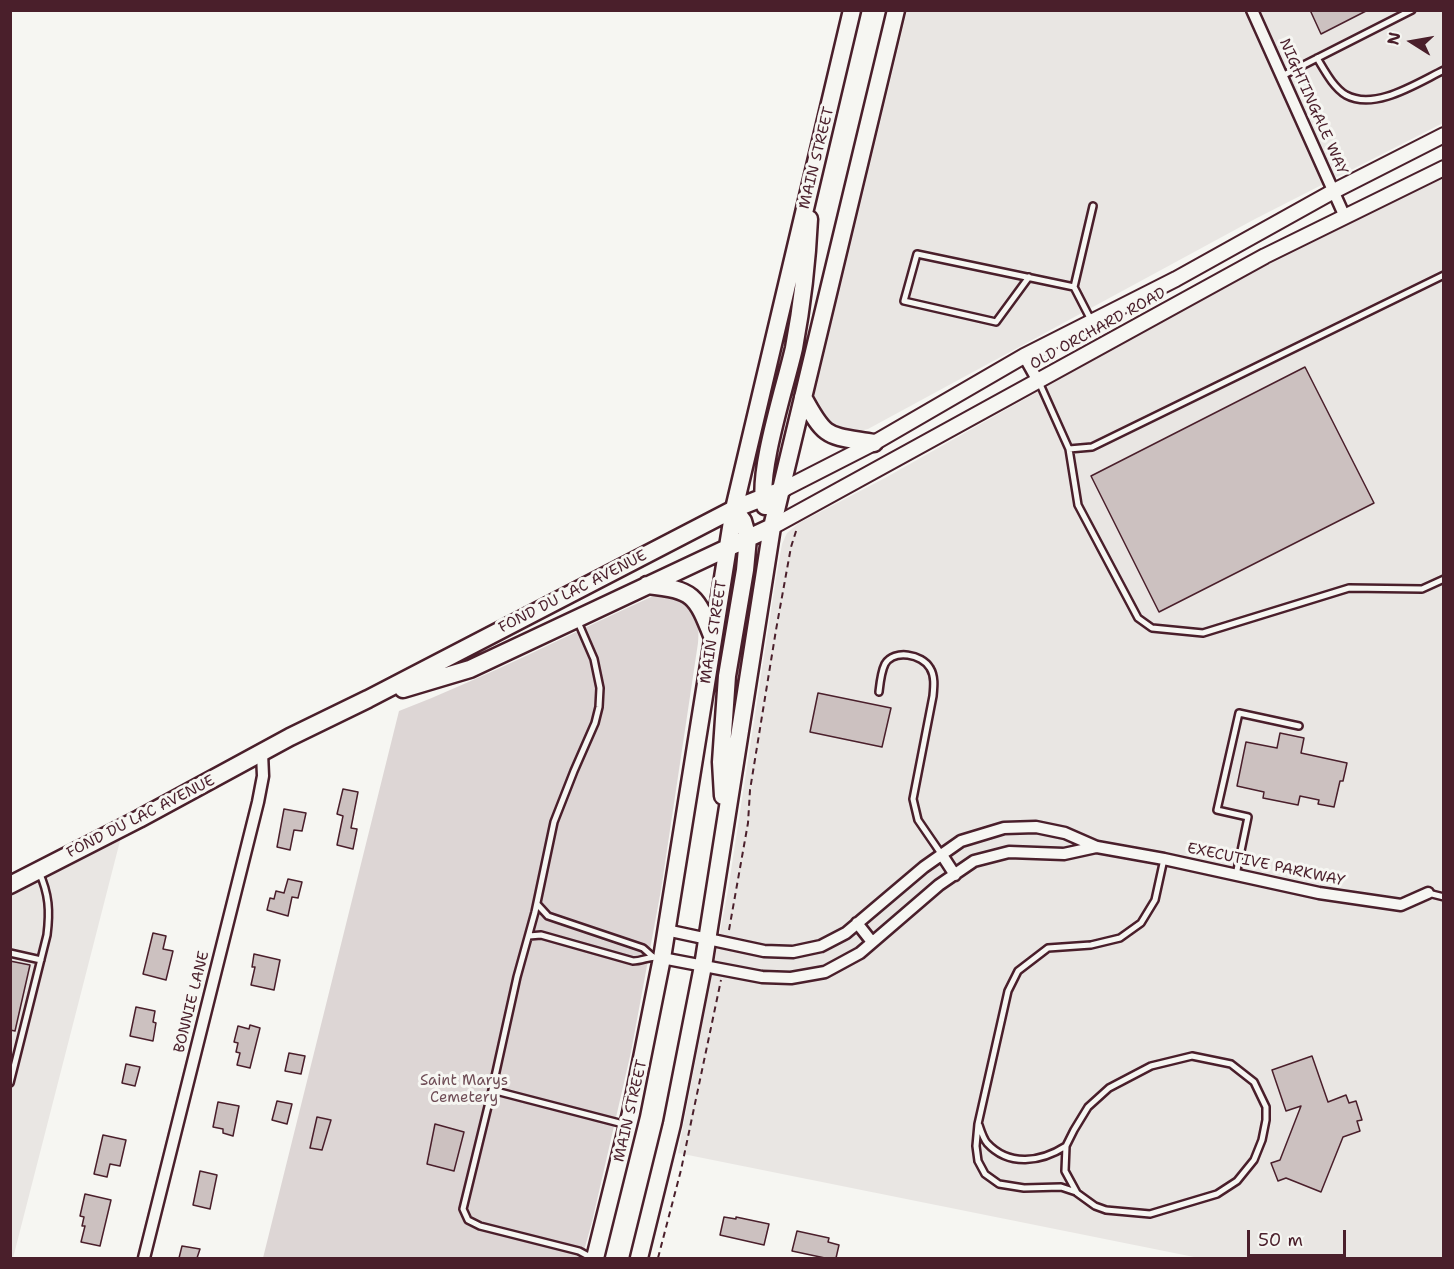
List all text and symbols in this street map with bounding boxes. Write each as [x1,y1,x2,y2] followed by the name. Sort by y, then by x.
[1382,12,1442,72] north arrow
[1382,30,1405,47] text: N
[1275,36,1351,178] street label: NIGHTINGALE WAY
[796,105,838,211] street label: MAIN STREET
[1027,284,1169,374] street label: OLD ORCHARD ROAD
[496,547,650,637] street label: FOND DU LAC AVENUE
[697,579,731,685] street label: MAIN STREET
[64,772,218,862] street label: FOND DU LAC AVENUE
[1186,839,1346,891] street label: EXECUTIVE PARKWAY
[171,949,213,1055] street label: BONNIE LANE
[610,1058,652,1164] street label: MAIN STREET
[420,1072,508,1107] park label: Saint Marys Cemetery
[1250,1218,1349,1256] scale bar
[1258,1228,1303,1252] text: 50 m

